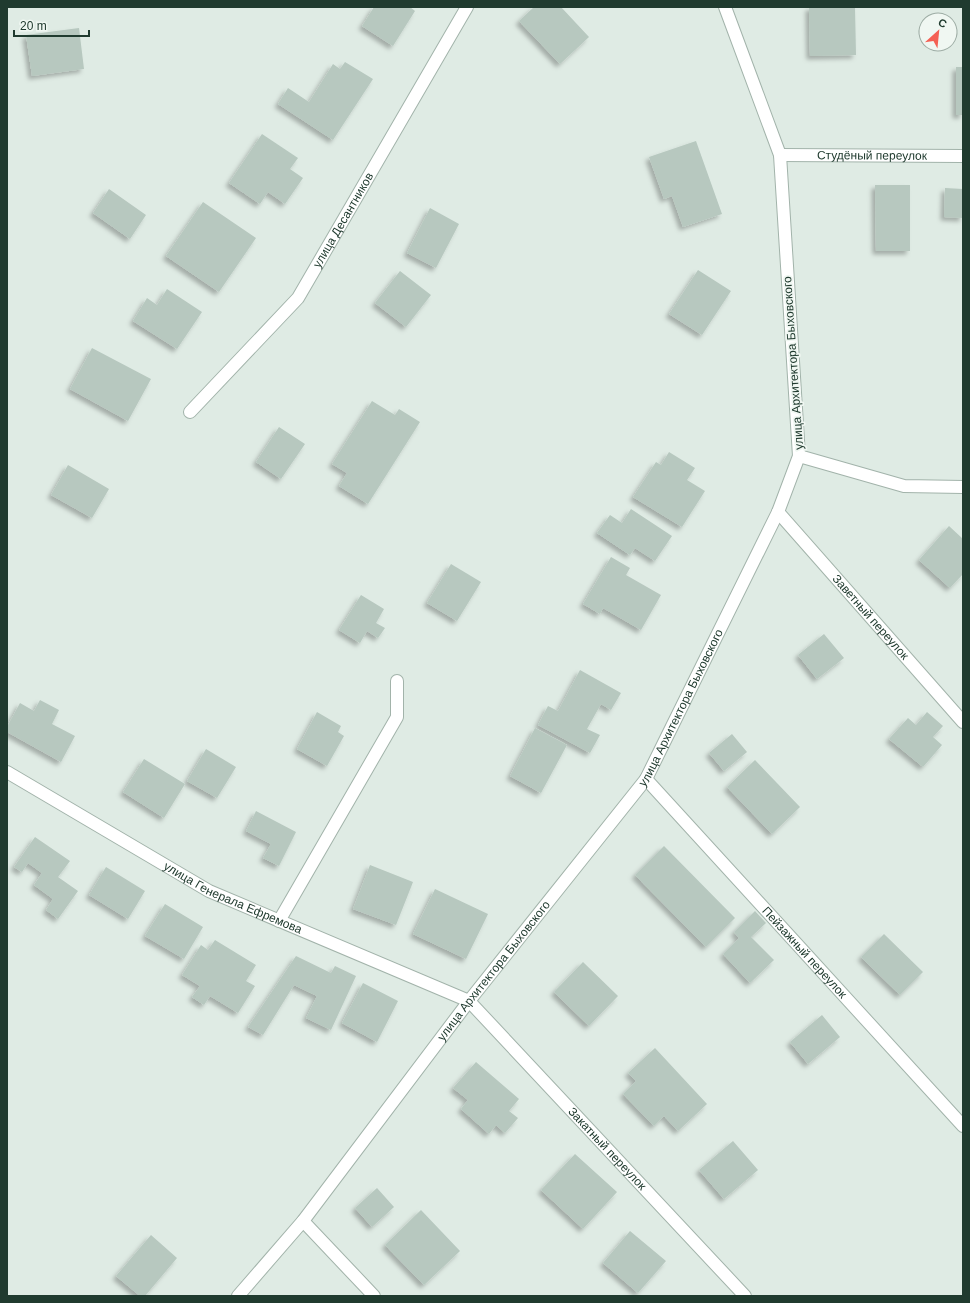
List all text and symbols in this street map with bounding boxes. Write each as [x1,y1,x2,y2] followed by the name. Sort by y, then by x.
[14,12,89,38] scale bar
[918,12,958,52] north arrow
[936,16,949,30] text: С
[20,19,47,33] text: 20 m
[817,148,928,163] street label: Студёный переулок
[310,170,376,270] street label: улица Десантников
[780,275,806,450] street label: улица Архитектора Быховского
[829,572,912,663] street label: Заветный переулок
[636,627,726,789] street label: улица Архитектора Быховского
[161,859,304,937] street label: улица Генерала Ефремова
[435,898,553,1043] street label: улица Архитектора Быховского
[759,904,850,1002] street label: Пейзажный переулок
[565,1104,650,1193] street label: Закатный переулок

